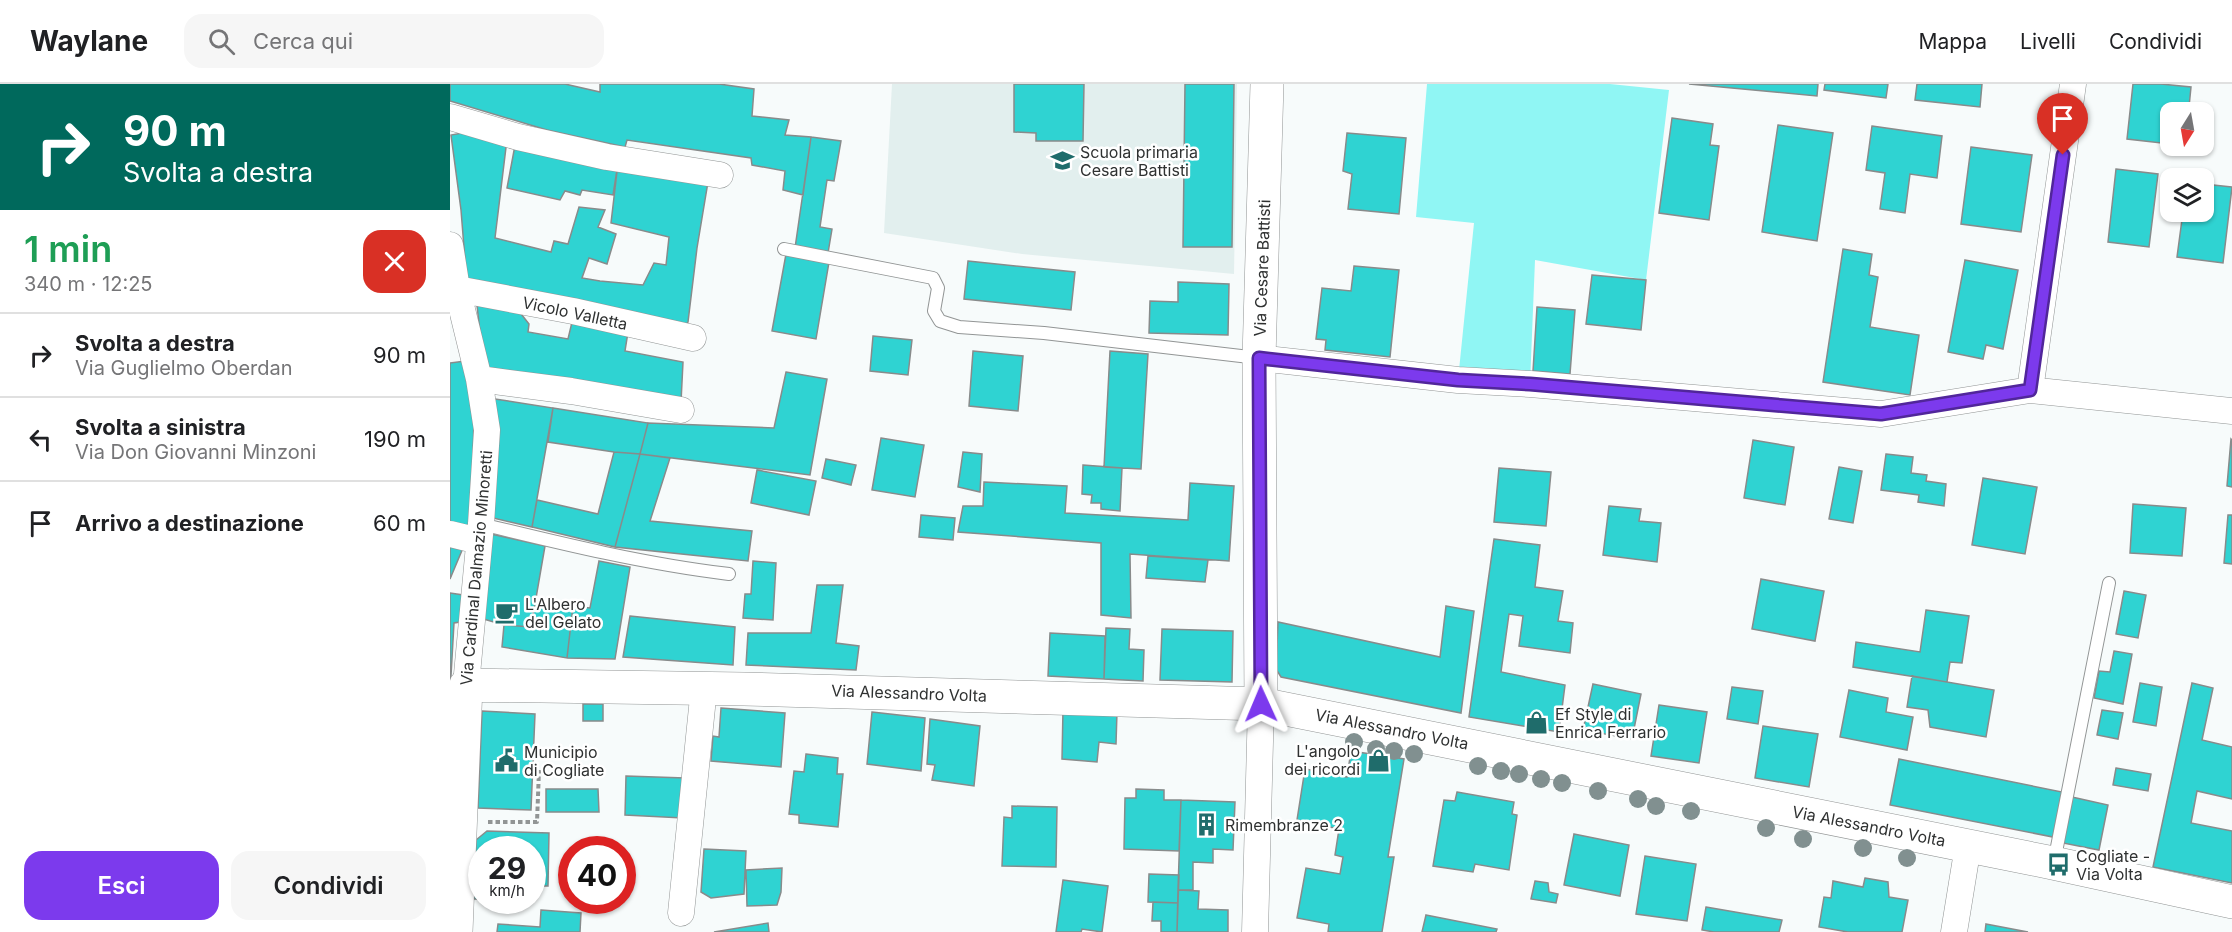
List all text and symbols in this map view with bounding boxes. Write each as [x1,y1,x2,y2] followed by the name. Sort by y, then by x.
[184,14,604,68] search box
[30,24,148,58] text: Waylane
[205,25,238,58] icon: search
[253,28,353,54] text: Cerca qui
[1919,29,1987,54] text: Mappa
[2020,29,2076,54] text: Livelli
[2109,29,2202,54] text: Condividi
[2037,93,2088,155] pin
[2046,102,2079,135] icon: arrive
[2160,102,2214,156] north arrow
[2160,102,2214,222] map controls
[123,105,227,156] text: 90 m
[24,108,102,186] icon: right
[1080,142,1198,180] place label: Scuola primaria Cesare Battisti
[1049,148,1075,174] school or university icon: Scuola primaria Cesare Battisti
[123,156,313,189] text: Svolta a destra
[2160,168,2214,222] button: layers
[1250,199,1274,337] street label: Via Cesare Battisti
[24,227,112,271] text: 1 min
[363,230,426,293] button: close
[24,272,153,296] text: 340 m · 12:25
[521,292,629,334] street label: Vicolo Valletta
[75,330,235,356] text: Svolta a destra
[24,339,57,372] icon: right
[373,342,426,368] text: 90 m
[75,356,293,380] text: Via Guglielmo Oberdan
[75,414,246,440] text: Svolta a sinistra
[24,423,57,456] icon: left
[364,426,426,452] text: 190 m
[75,440,316,464] text: Via Don Giovanni Minzoni
[456,450,496,686] street label: Via Cardinal Dalmazio Minoretti
[24,507,57,540] icon: arrive
[75,510,304,536] text: Arrivo a destinazione
[373,510,426,536] text: 60 m
[525,594,601,632] place label: L'Albero del Gelato
[494,600,520,626] cafe icon: L'Albero del Gelato
[1229,672,1293,736] position arrow
[831,680,987,706] street label: Via Alessandro Volta
[1314,704,1470,754] street label: Via Alessandro Volta
[1555,704,1666,742] place label: Ef Style di Enrica Ferrario
[1524,710,1550,736] shop icon: Ef Style di Enrica Ferrario
[1284,741,1360,779] place label: L'angolo dei ricordi
[524,742,604,780] place label: Municipio di Cogliate
[1365,747,1391,773] shop icon: L'angolo dei ricordi
[493,748,519,774] public building icon: Municipio di Cogliate
[1791,801,1947,851] street label: Via Alessandro Volta
[1194,812,1220,838] building icon: Rimembranze 2
[1225,815,1343,835] place label: Rimembranze 2
[558,836,636,914] speed limit sign: 40
[2076,846,2150,884] place label: Cogliate - Via Volta
[488,850,526,886] text: 29
[24,851,219,920] button: Esci
[231,851,426,920] button: Condividi
[2045,852,2071,878] bus stop icon: Cogliate - Via Volta
[489,881,525,900] text: km/h

